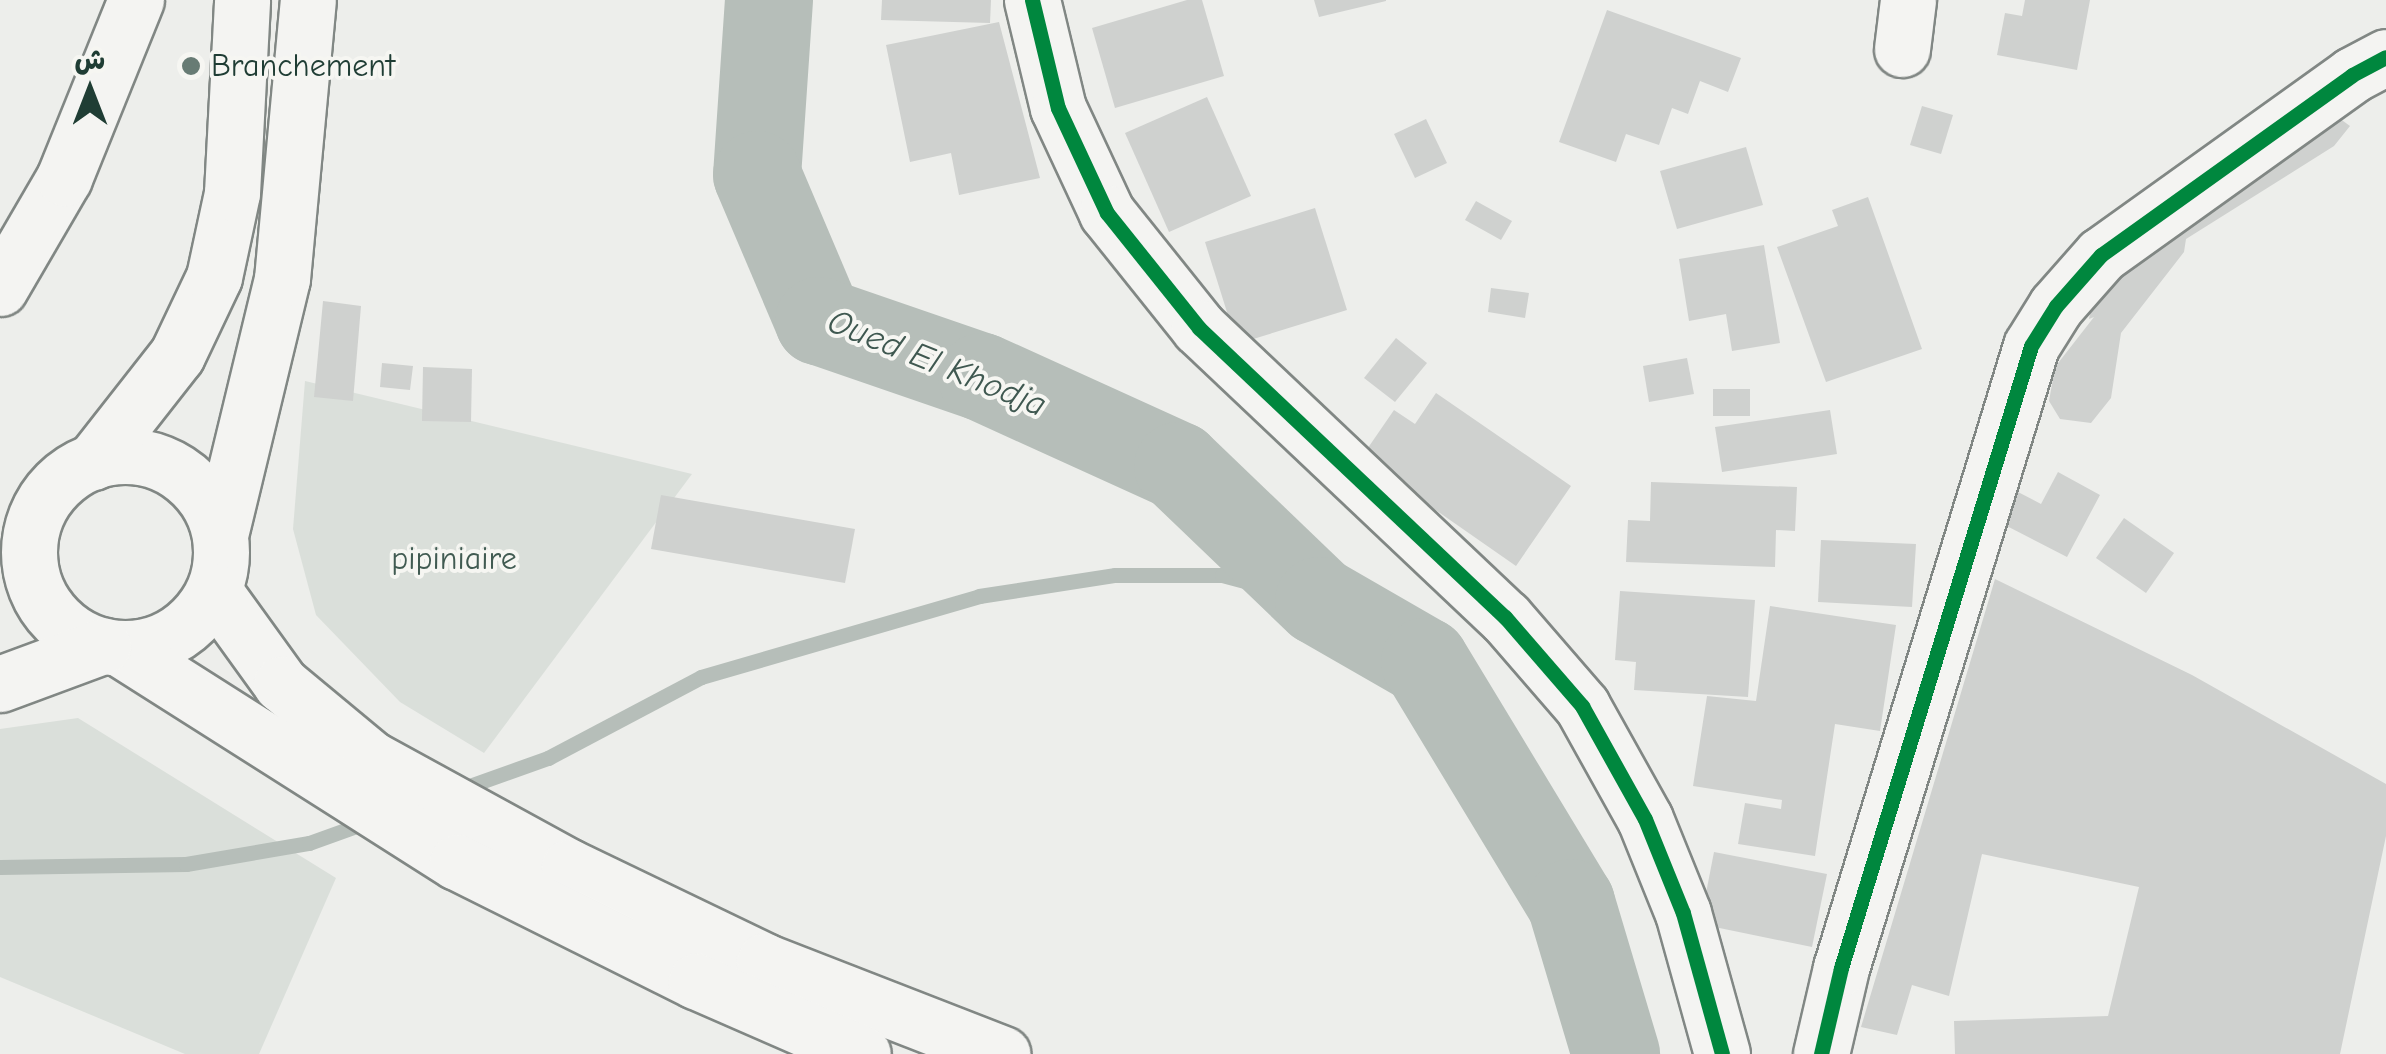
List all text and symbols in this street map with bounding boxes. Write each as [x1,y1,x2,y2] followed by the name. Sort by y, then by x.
[40,40,140,140] north arrow
[75,44,105,76] text: ش
[211,47,395,85] place label: Branchement
[180,55,202,77] marker: Branchement
[822,300,1052,426] water label: Oued El Khodja
[391,540,517,578] park label: pipiniaire

